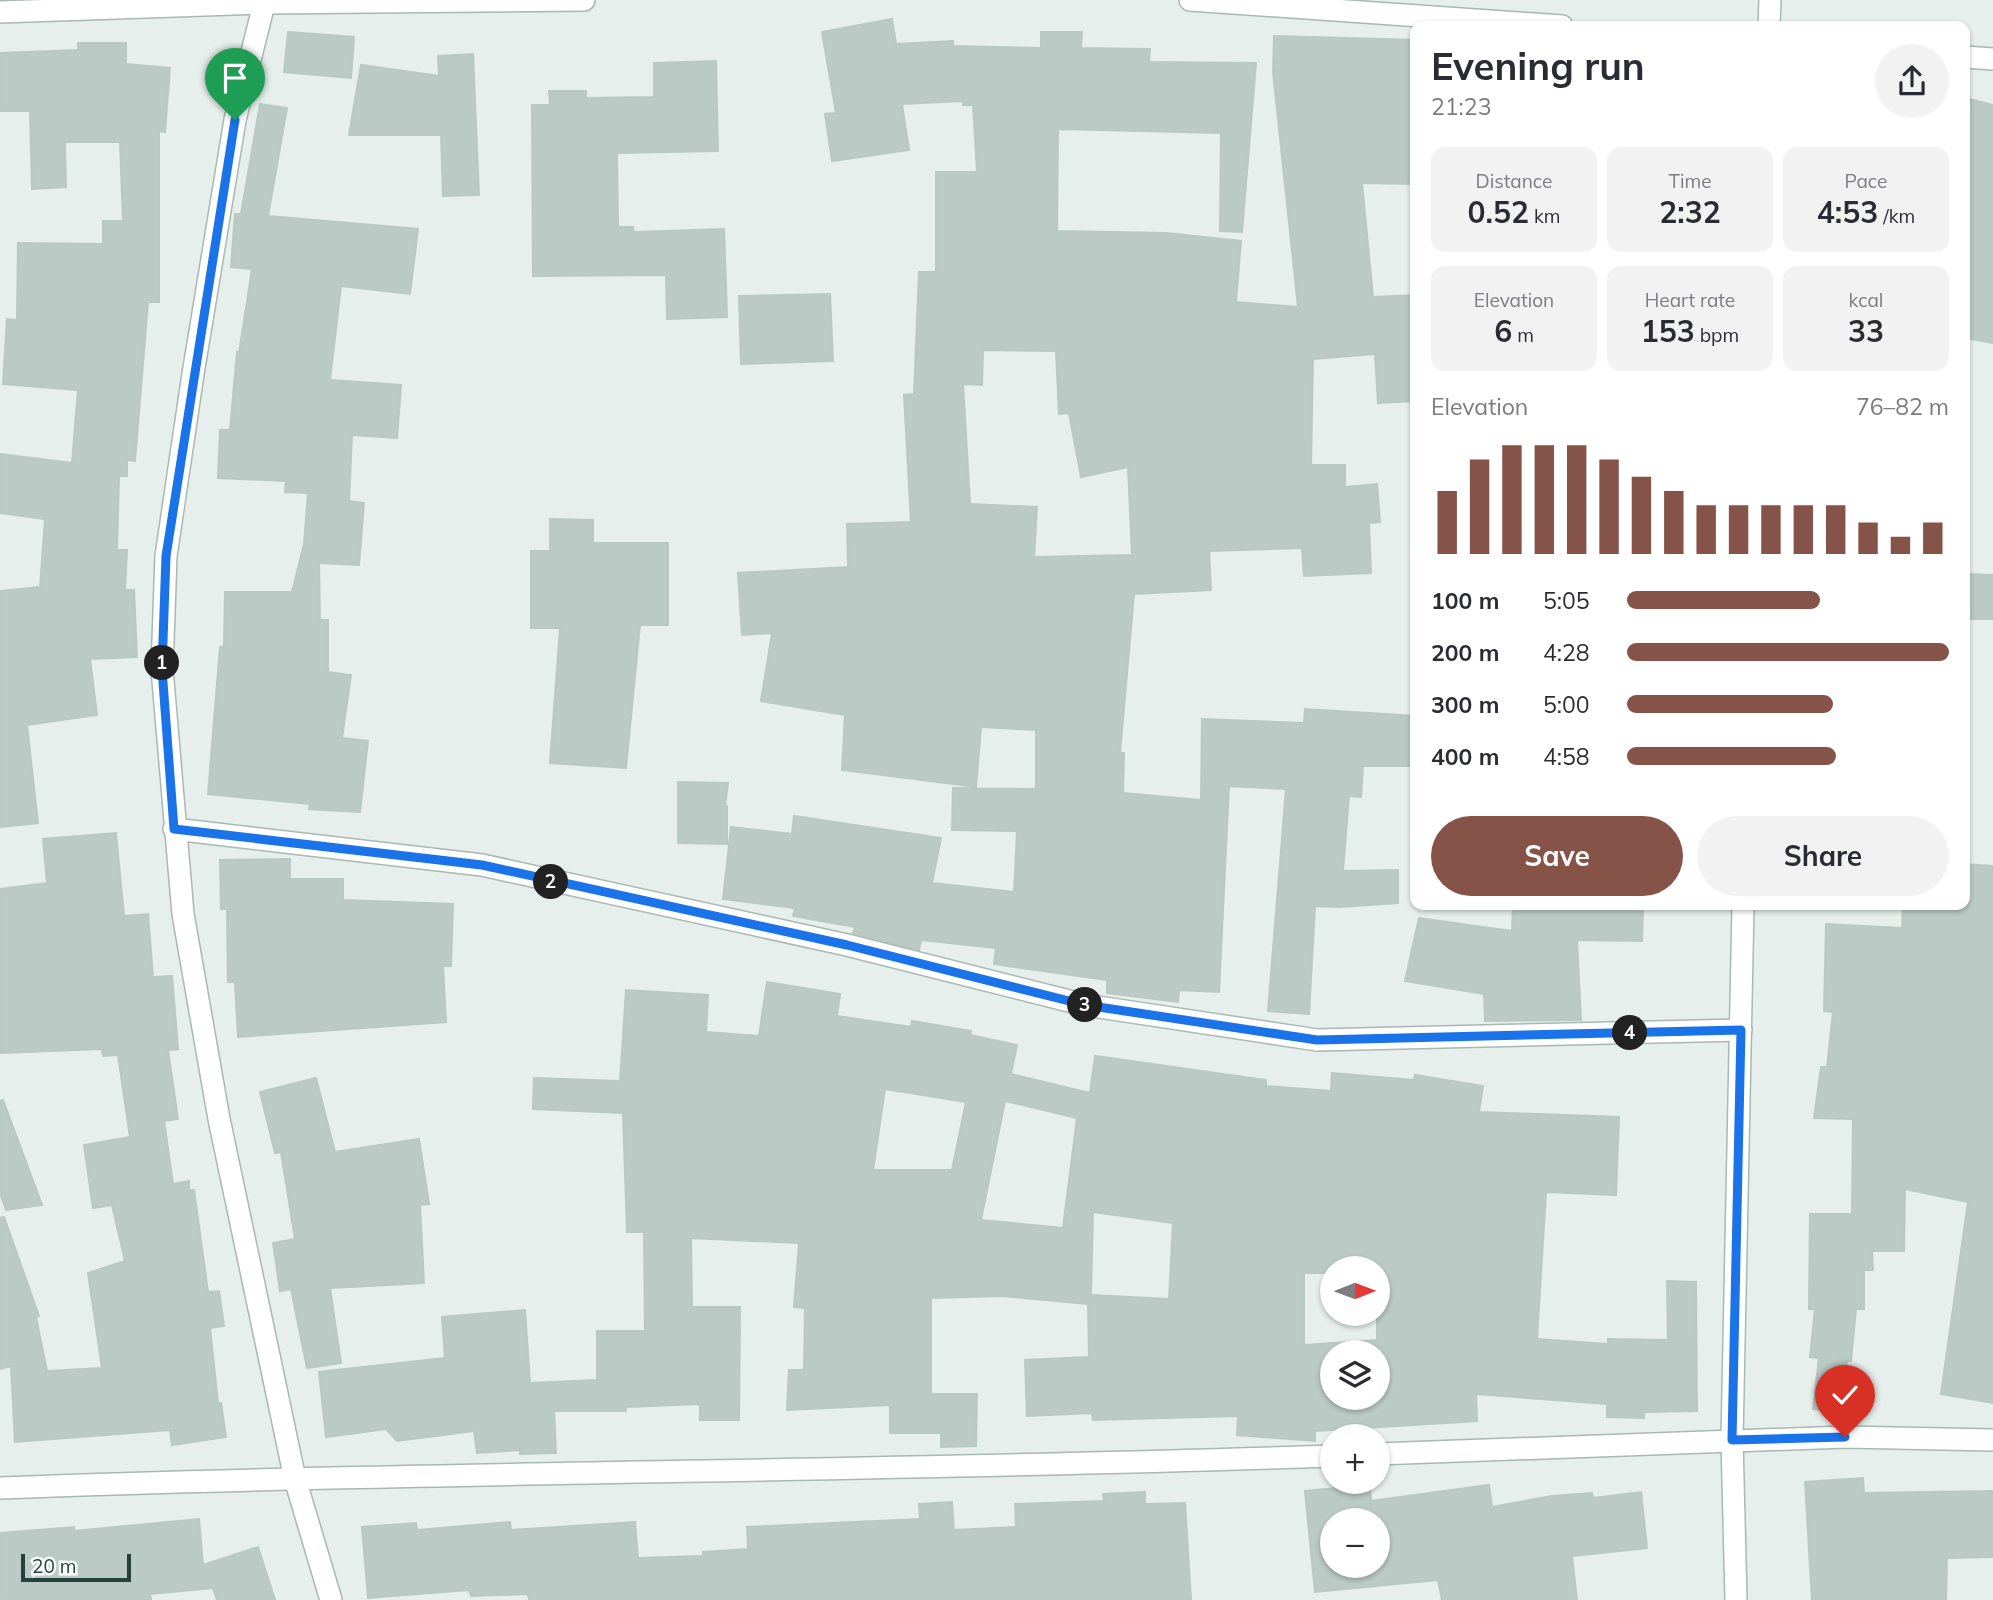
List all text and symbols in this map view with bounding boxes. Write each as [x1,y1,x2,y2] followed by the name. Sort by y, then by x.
[1431,42,1645,90] text: Evening run
[1875,44,1949,118] button: share
[205,48,265,120] pin
[216,59,254,97] icon: arrive
[1431,92,1491,121] text: 21:23
[1476,169,1552,193] text: Distance
[1668,169,1712,193] text: Time
[1845,169,1887,193] text: Pace
[1468,193,1529,231] text: 0.52
[1659,193,1721,231] text: 2:32
[1817,193,1878,231] text: 4:53
[1529,204,1560,228] text: km
[1878,204,1915,228] text: /km
[1474,288,1554,312] text: Elevation
[1645,288,1735,312] text: Heart rate
[1849,288,1883,312] text: kcal
[1494,312,1512,350] text: 6
[1641,312,1695,350] text: 153
[1848,312,1884,350] text: 33
[1512,323,1534,347] text: m
[1695,323,1739,347] text: bpm
[1431,392,1528,421] text: Elevation
[1856,392,1949,421] text: 76–82 m
[1431,586,1499,615] text: 100 m
[1543,586,1590,615] text: 5:05
[1431,638,1499,667] text: 200 m
[1543,638,1590,667] text: 4:28
[144,646,180,680] pin: 1
[156,650,167,674] text: 1
[1431,690,1499,719] text: 300 m
[1543,690,1590,719] text: 5:00
[1431,742,1499,771] text: 400 m
[1543,742,1590,771] text: 4:58
[1431,816,1683,896] button: Save
[1697,816,1949,896] button: Share
[534,864,568,900] pin: 2
[545,869,556,893] text: 2
[1068,988,1102,1023] pin: 3
[1079,992,1090,1016] text: 3
[1612,1016,1648,1050] pin: 4
[1624,1020,1635,1044] text: 4
[1320,1256,1390,1326] north arrow
[1320,1256,1390,1578] map controls
[1320,1340,1390,1410] button: layers
[1815,1365,1875,1437] pin
[1826,1376,1864,1414] icon: check
[1320,1424,1390,1494] button: +
[1320,1508,1390,1578] button: −
[21,1551,131,1583] scale bar
[32,1554,76,1578] text: 20 m

